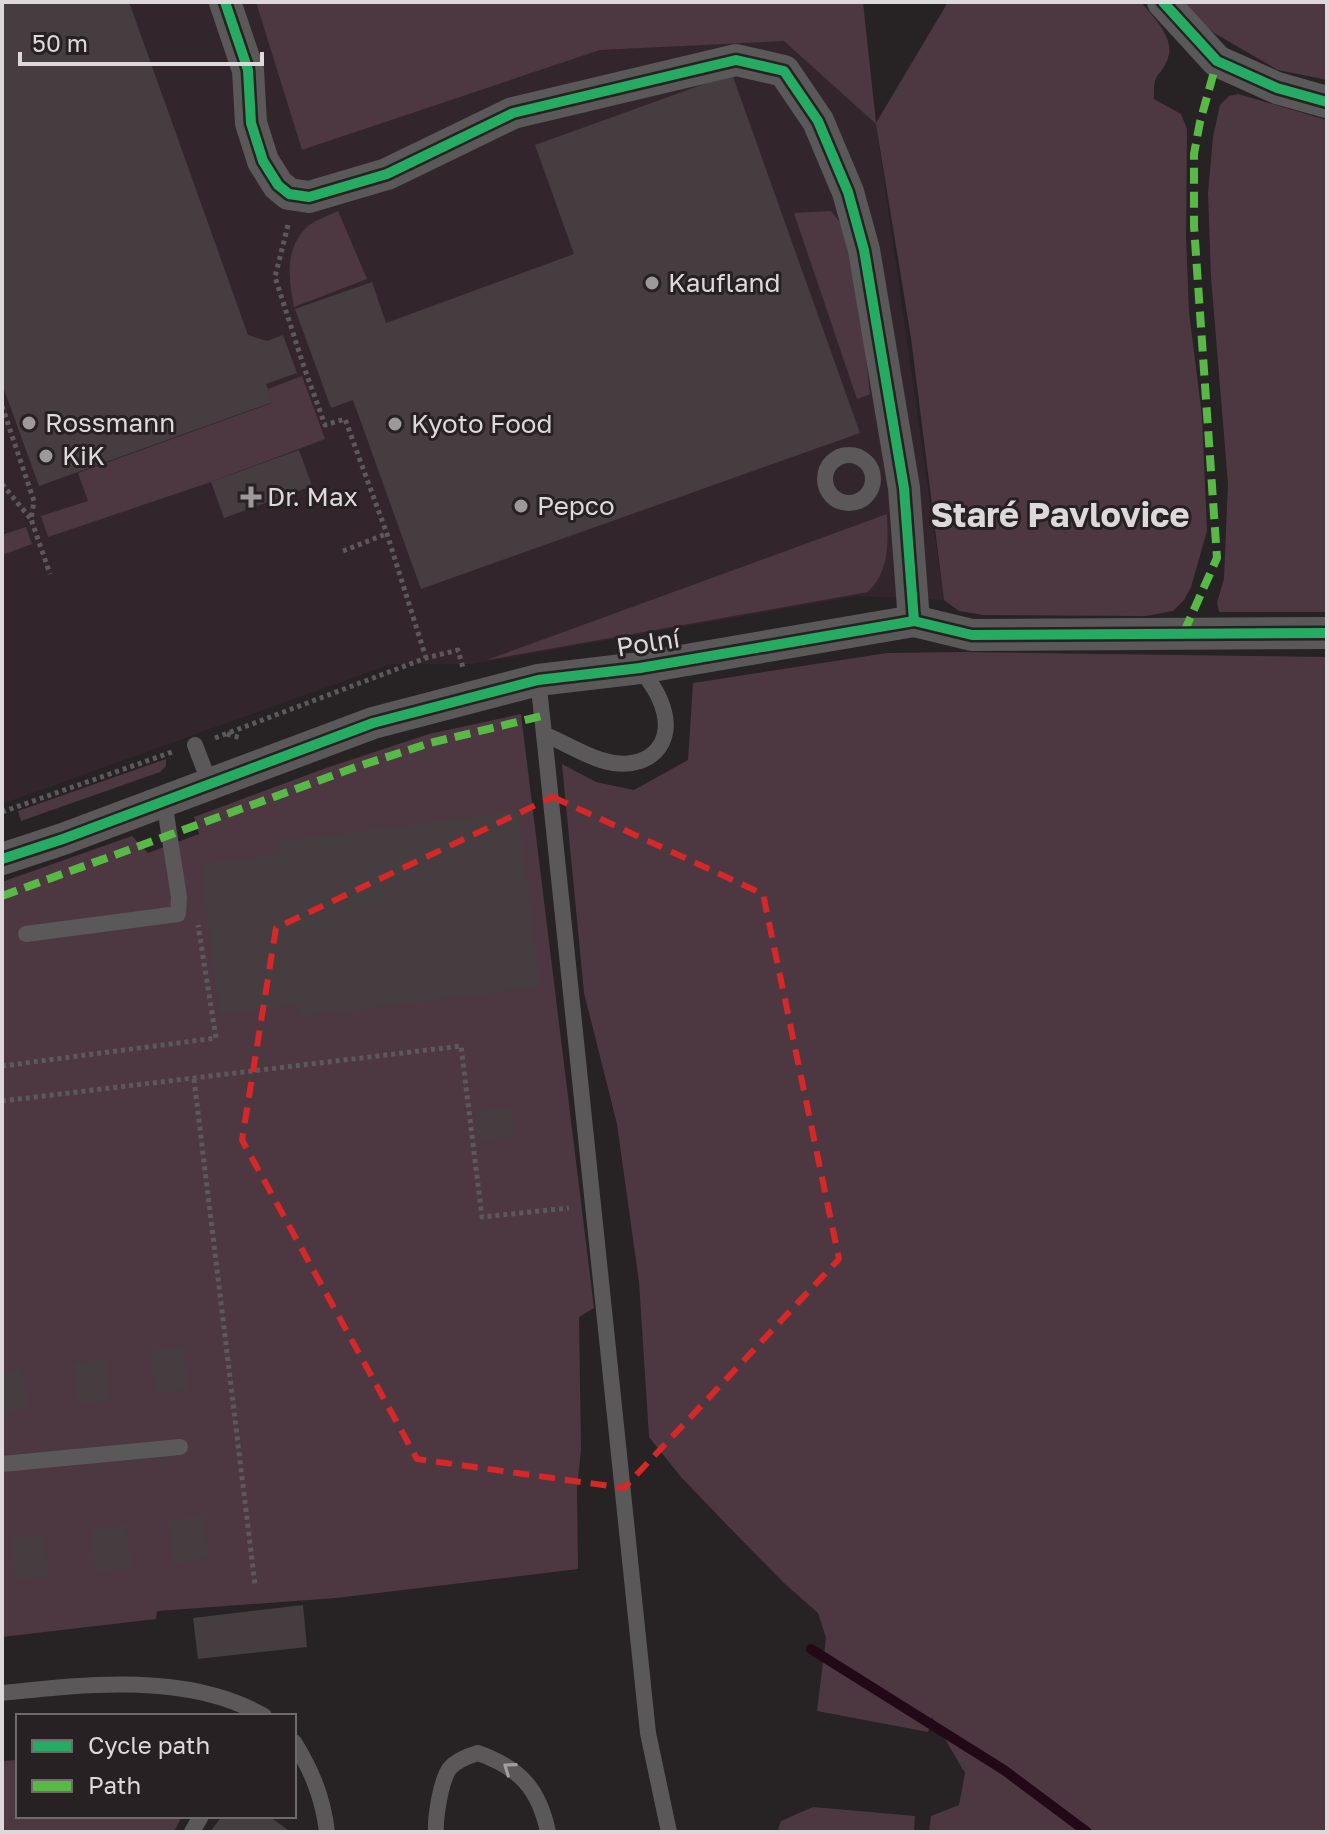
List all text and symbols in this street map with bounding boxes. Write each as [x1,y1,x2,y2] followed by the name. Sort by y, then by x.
[20,16,262,66] scale bar
[32,28,88,57] text: 50 m
[668,267,781,298] place label: Kaufland
[643,274,661,292] marker: Kaufland
[45,407,175,438] place label: Rossmann
[411,408,552,439] place label: Kyoto Food
[20,414,38,432] marker: Rossmann
[386,415,404,433] marker: Kyoto Food
[62,440,105,471] place label: KiK
[37,447,55,465] marker: KiK
[267,481,358,512] place label: Dr. Max
[242,488,260,506] marker: Dr. Max
[537,490,615,521] place label: Pepco
[930,494,1190,534] district label: Staré Pavlovice
[512,497,530,515] marker: Pepco
[614,622,684,663] street label: Polní
[16,1714,296,1818] legend
[88,1730,210,1759] text: Cycle path
[503,1763,517,1778] one-way arrow
[88,1770,141,1799] text: Path

